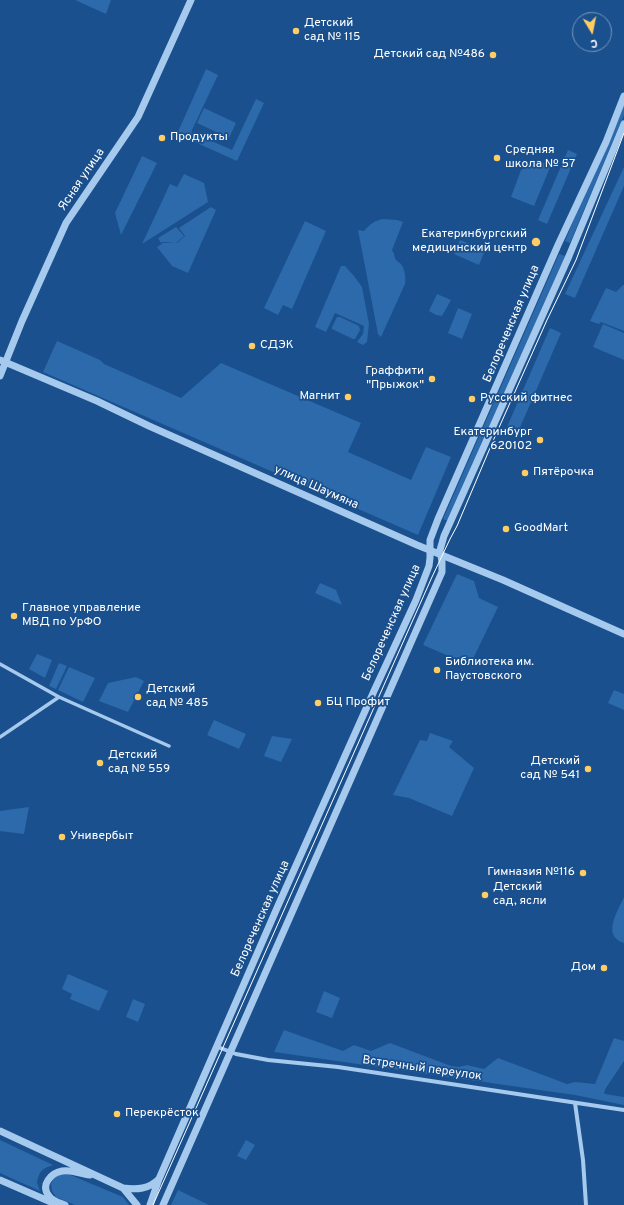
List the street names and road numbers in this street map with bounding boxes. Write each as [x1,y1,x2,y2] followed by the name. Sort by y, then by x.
[56,146,108,214] street label: Ясная улица
[481,263,543,385] street label: Белореченская улица
[272,463,360,513] street label: улица Шаумяна
[360,562,424,684] street label: Белореченская улица
[229,858,293,980] street label: Белореченская улица
[361,1053,483,1085] street label: Встречный переулок

